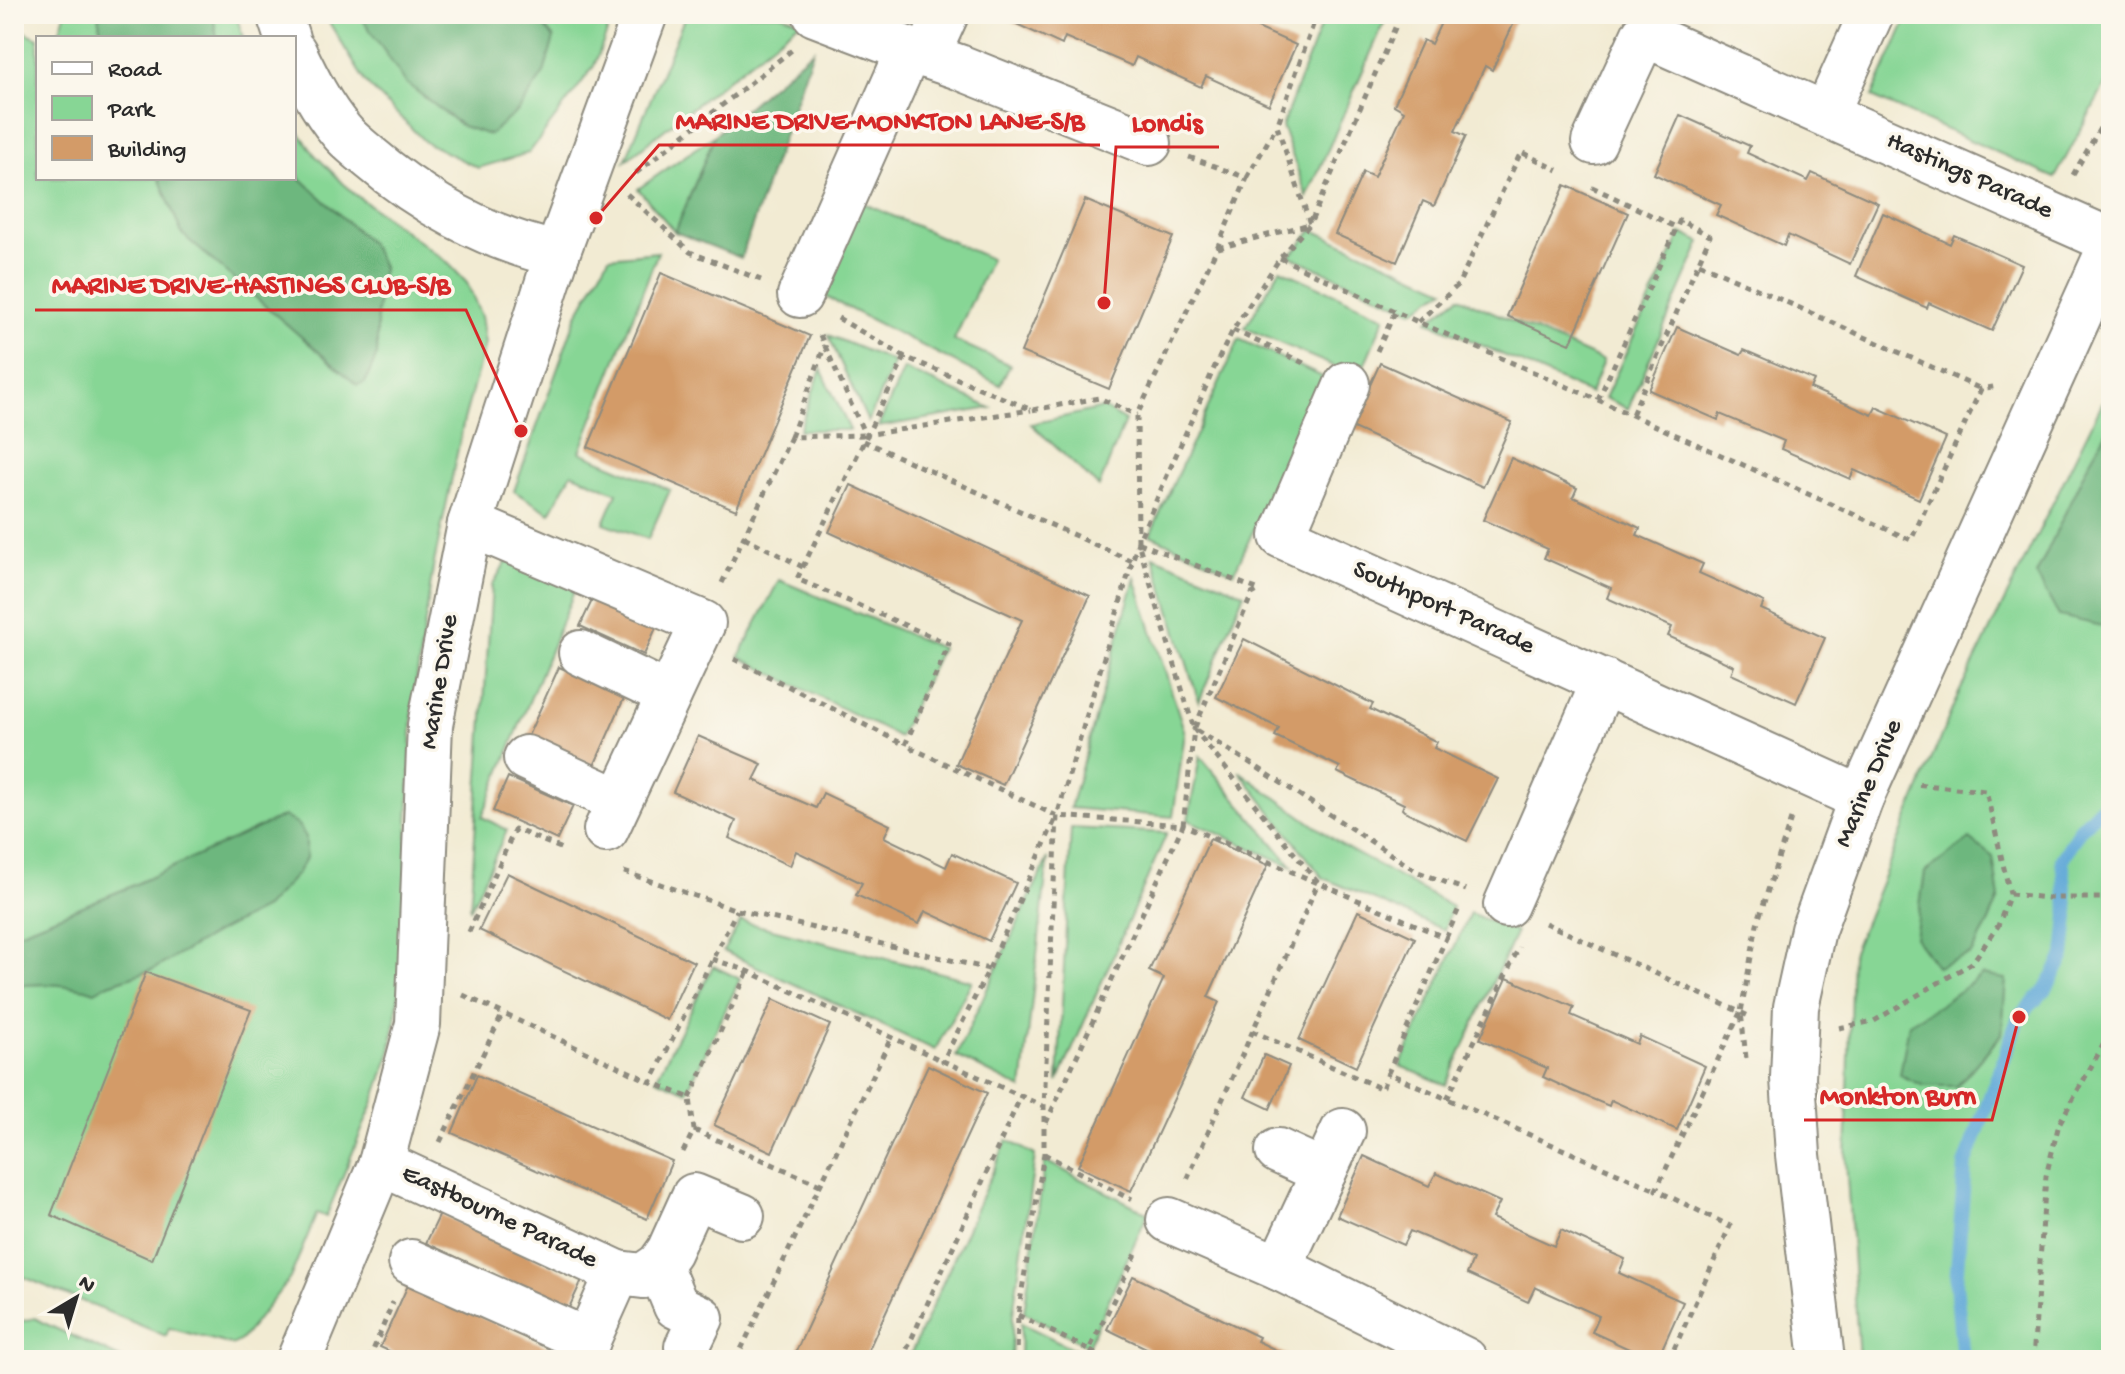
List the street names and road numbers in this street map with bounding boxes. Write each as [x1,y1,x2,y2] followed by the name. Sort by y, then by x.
[1881,126,2058,228] street label: Hastings Parade
[1347,555,1539,663] street label: Southport Parade
[415,612,467,752] street label: Marine Drive
[1829,715,1911,853] street label: Marine Drive
[396,1159,602,1277] street label: Eastbourne Parade

